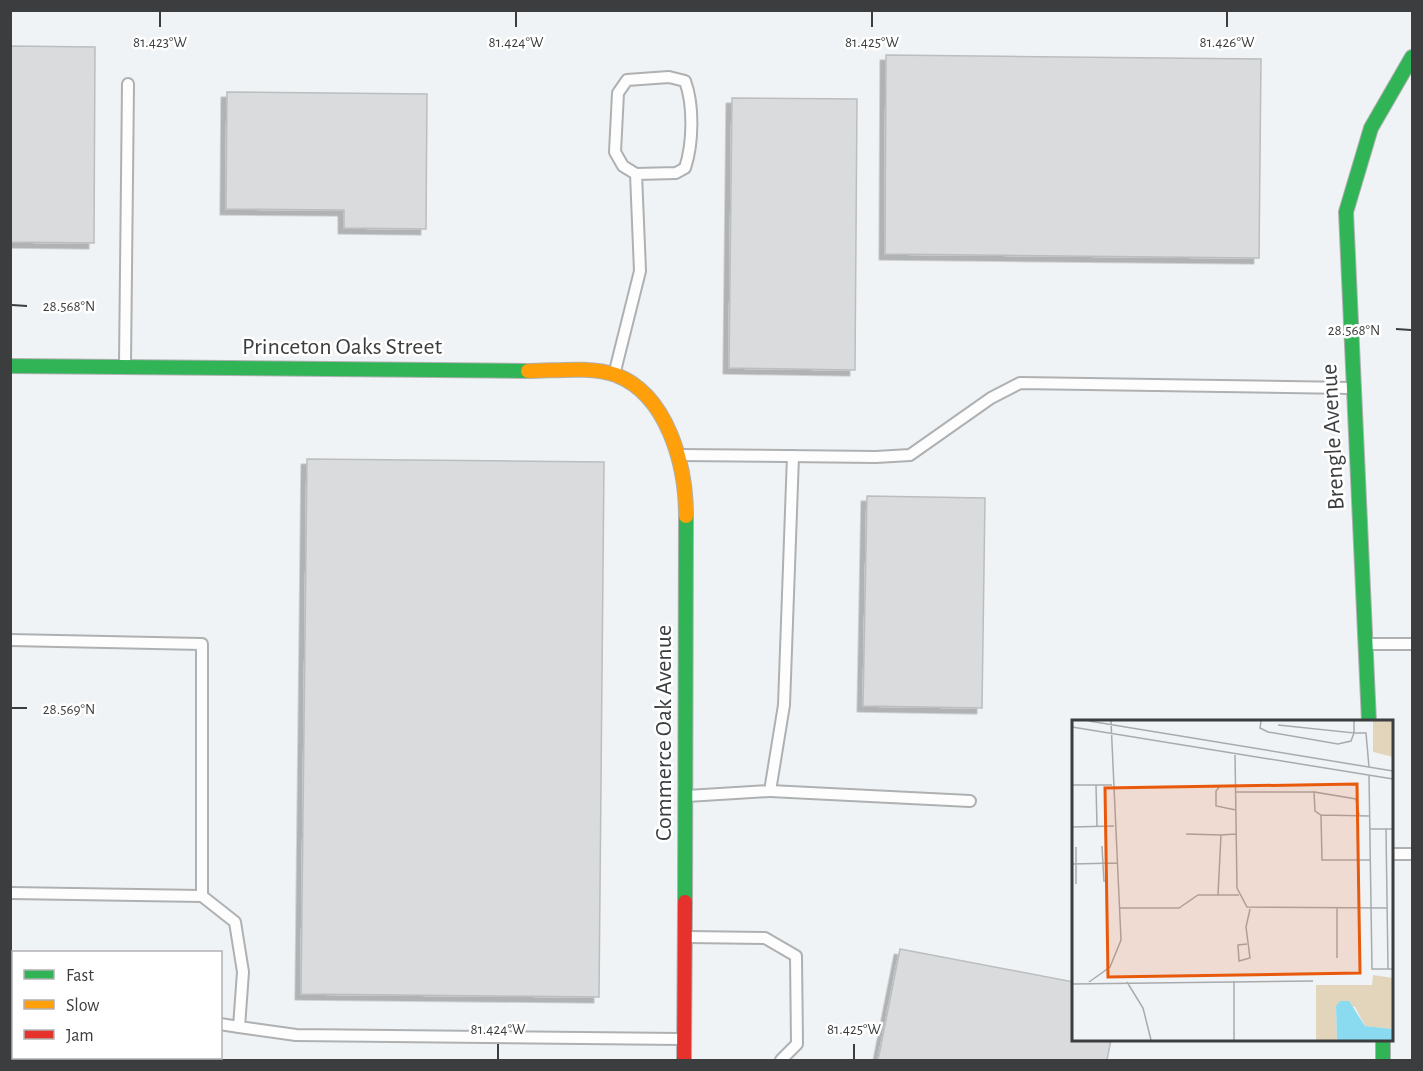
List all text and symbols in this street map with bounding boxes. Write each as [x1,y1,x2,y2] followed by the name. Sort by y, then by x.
[133,35,188,50] text: 81.423°W
[489,35,544,50] text: 81.424°W
[845,35,900,50] text: 81.425°W
[1200,35,1255,50] text: 81.426°W
[43,299,95,314] text: 28.568°N
[1328,323,1380,338] text: 28.568°N
[242,335,442,359] street label: Princeton Oaks Street
[1317,363,1349,511] street label: Brengle Avenue
[652,625,676,841] street label: Commerce Oak Avenue
[43,702,95,717] text: 28.569°N
[1072,720,1393,1041] inset map
[12,951,222,1059] legend
[66,967,94,985] text: Fast
[66,997,99,1015] text: Slow
[471,1022,526,1037] text: 81.424°W
[827,1022,882,1037] text: 81.425°W
[66,1027,94,1045] text: Jam

